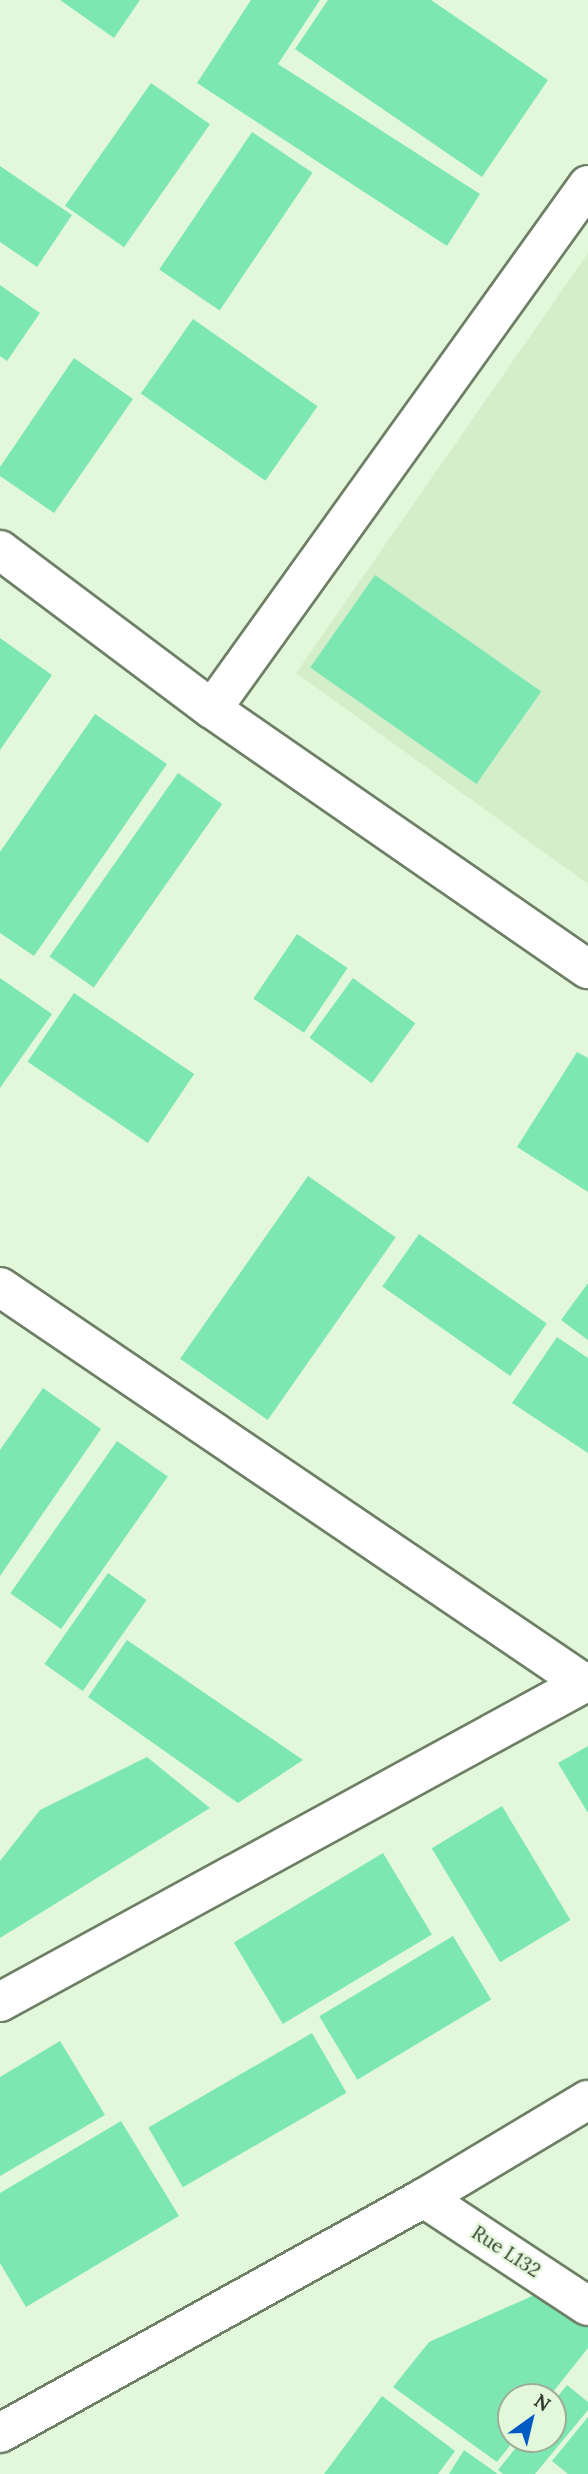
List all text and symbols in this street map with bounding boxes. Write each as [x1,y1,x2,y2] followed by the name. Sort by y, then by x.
[467,2221,545,2283] street label: Rue L132
[497,2383,567,2453] north arrow
[530,2388,555,2416] text: N

